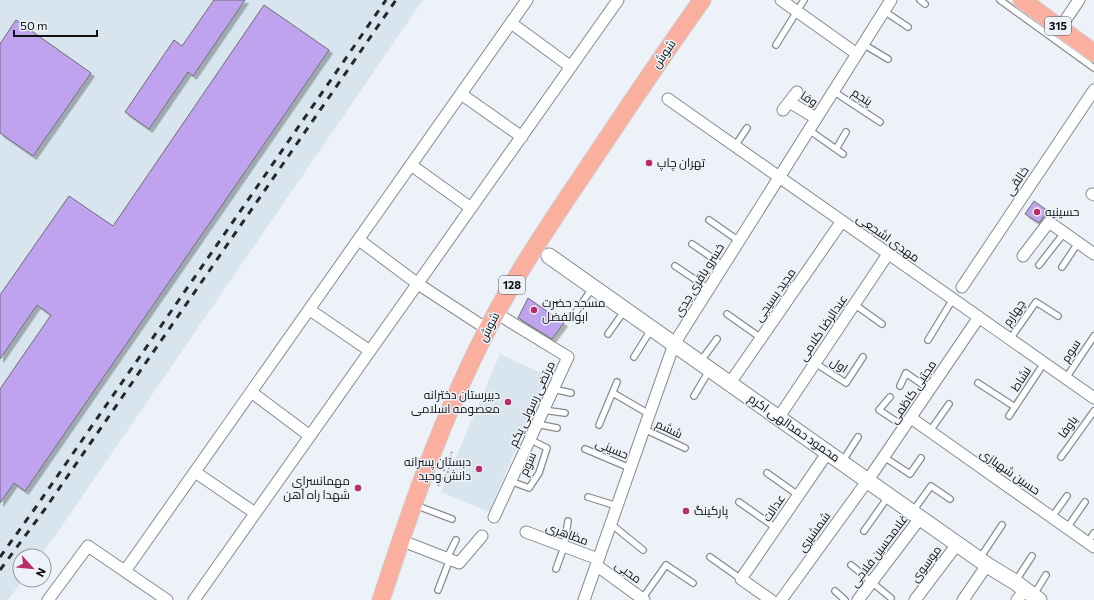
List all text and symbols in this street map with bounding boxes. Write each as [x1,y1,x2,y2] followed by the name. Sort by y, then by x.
[14,12,97,38] scale bar
[1045,17,1071,35] road number: 315
[20,18,48,32] text: 50 m
[648,36,679,71] street label: شوش
[848,84,876,111] street label: پنجم
[798,88,821,110] street label: وفا
[657,155,706,172] place label: تهران چاپ
[644,158,654,168] marker: تهران چاپ
[1001,163,1032,198] street label: خالقی
[1045,204,1080,219] place label: حسینیه
[1032,207,1042,217] marker: حسینیه
[854,210,923,265] street label: مهدی اشجعی
[670,240,727,319] street label: خسرو باقری جدی
[751,265,799,324] street label: مجید بسیجی
[499,276,525,294] road number: 128
[795,292,850,364] street label: عبدالرضا کلامی
[542,295,606,324] place label: مسجد حضرت ابوالفضل
[999,297,1030,330] street label: چهارم
[529,305,539,315] marker: مسجد حضرت ابوالفضل
[475,309,502,344] street label: شوش
[1058,336,1084,366] street label: سوم
[828,354,851,376] street label: اول
[886,357,939,426] street label: مجتبی کاظمی
[505,359,559,449] street label: مرتضی رسولی یکم
[1007,364,1033,393] street label: نشاط
[411,387,500,416] place label: دبیرستان دخترانه معصومه اسلامی
[745,390,843,466] street label: محمود حمدالهی اکرم
[503,397,513,407] marker: دبیرستان دخترانه معصومه اسلامی
[1054,413,1081,441] street label: باوفا
[653,416,685,442] street label: ششم
[593,435,631,462] street label: حسینی
[977,445,1043,498] street label: حسین شهبازی
[516,450,540,478] street label: سوم
[404,454,471,483] place label: دبستان پسرانه دانش وحید
[474,464,484,474] marker: دبستان پسرانه دانش وحید
[283,473,350,502] place label: مهمانسرای شهدا راه آهن
[353,483,363,493] marker: مهمانسرای شهدا راه آهن
[759,491,787,524] street label: عدالت
[694,503,729,520] place label: پارکینگ
[681,506,691,516] marker: پارکینگ
[794,509,833,555] street label: شمشیری
[846,511,911,590] street label: غلامحسین فلاحی
[544,519,590,548] street label: مظاهری
[907,542,944,585] street label: موسوی
[12,548,52,588] north arrow
[612,557,644,586] street label: محبی
[34,566,49,579] text: N

